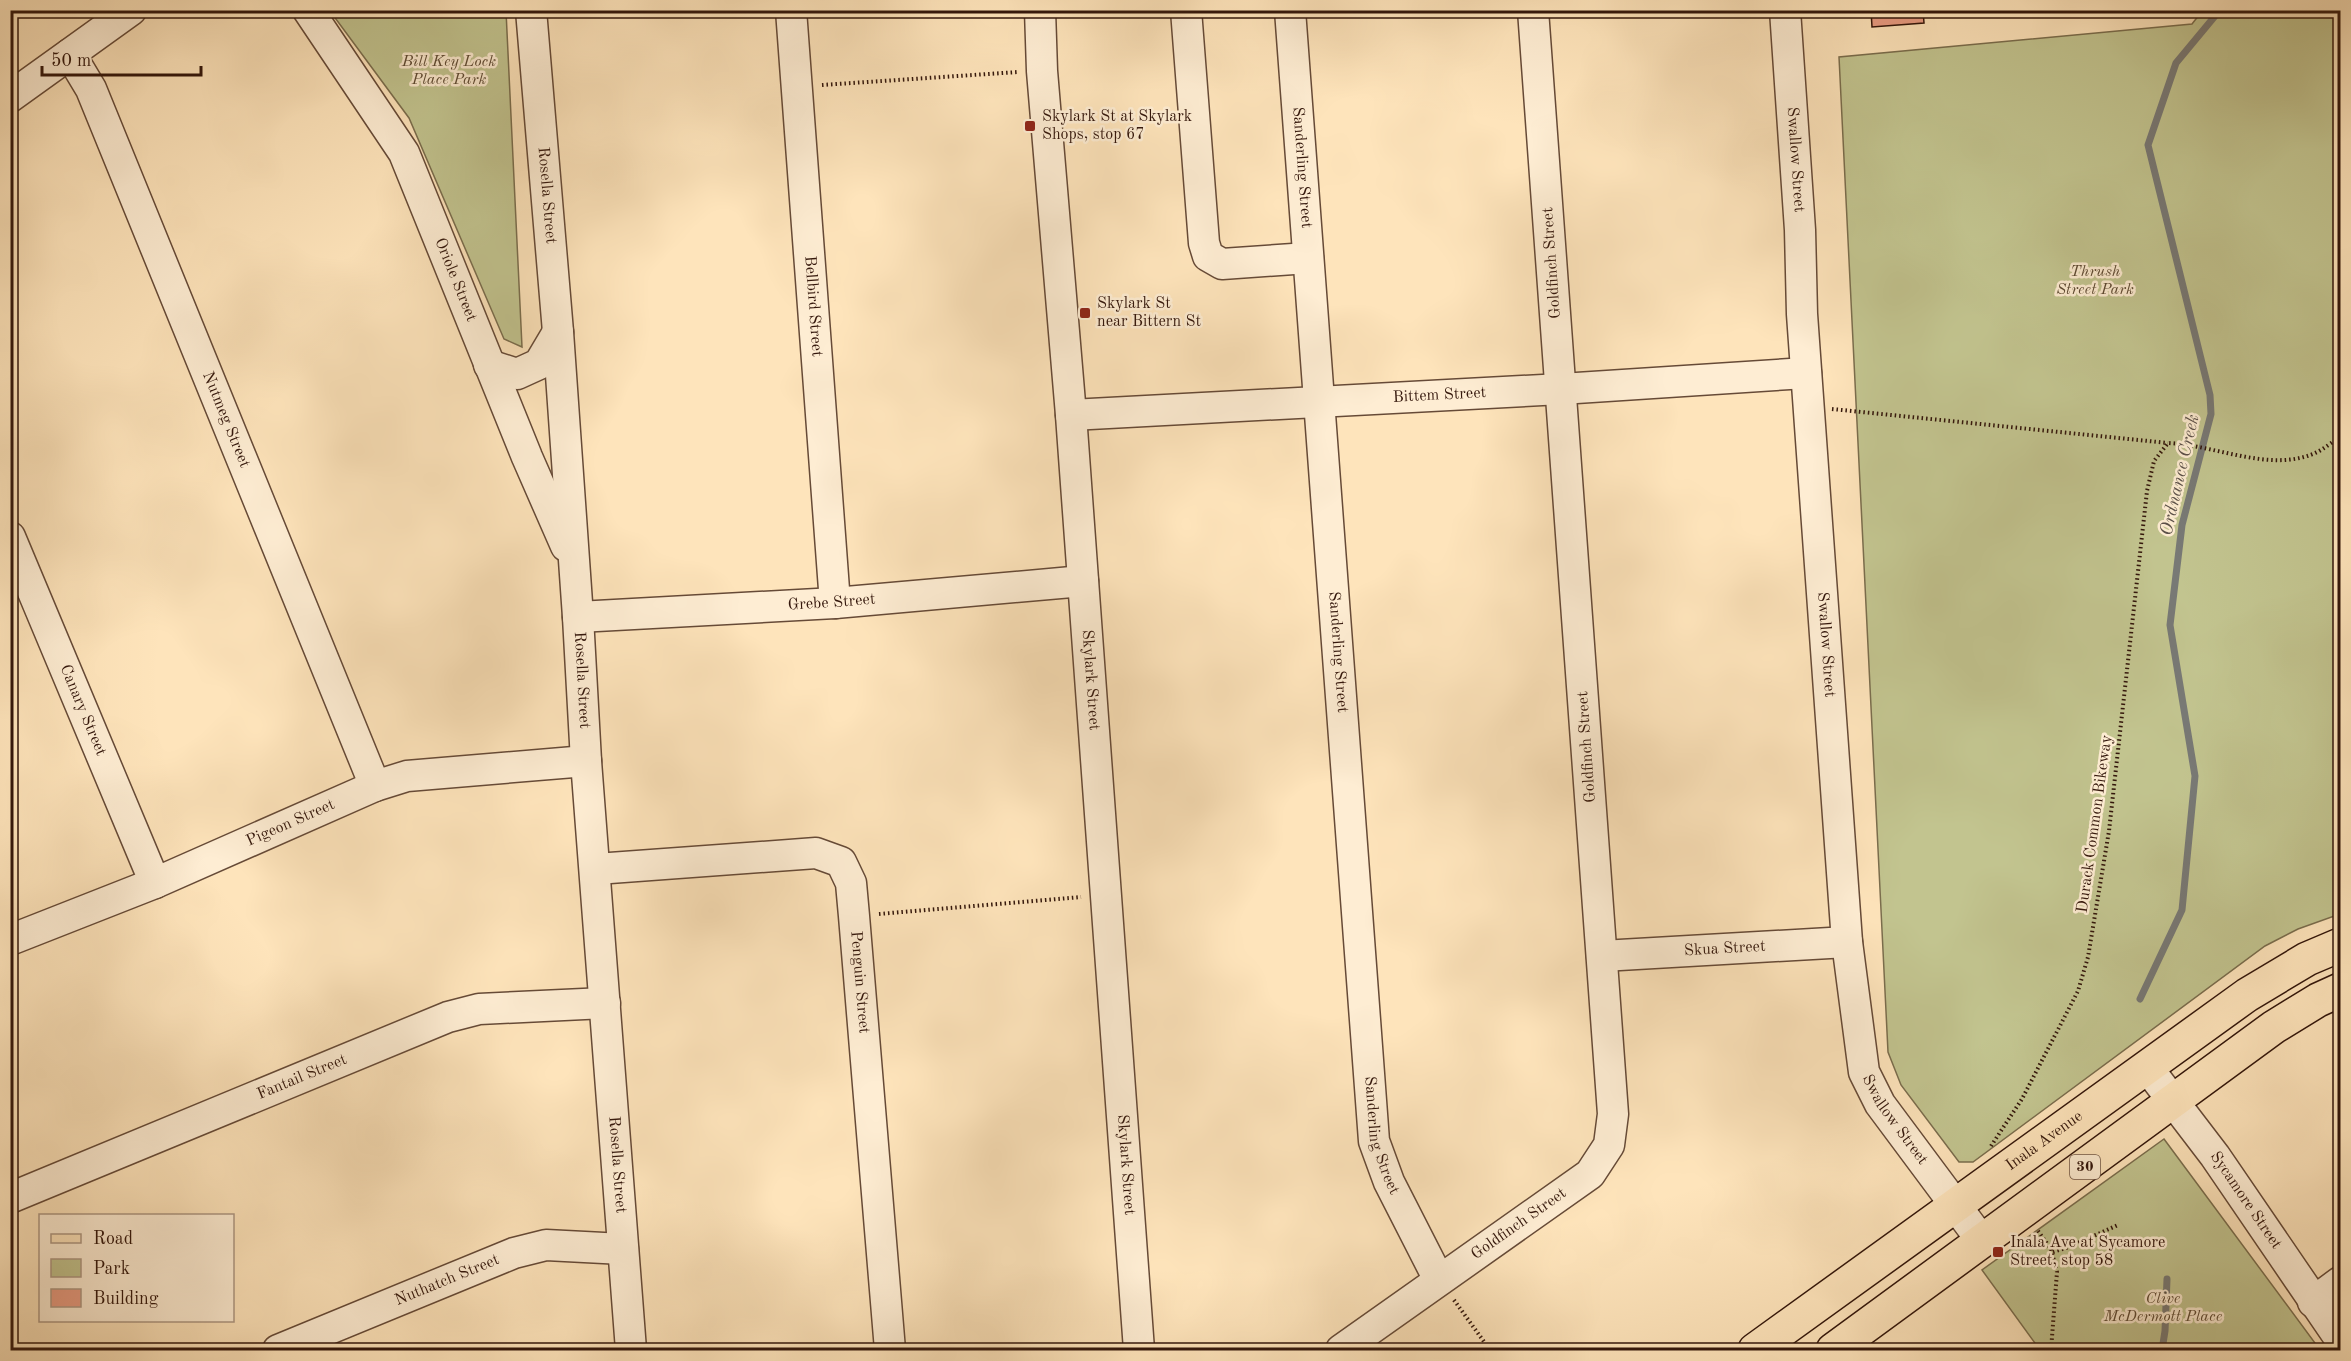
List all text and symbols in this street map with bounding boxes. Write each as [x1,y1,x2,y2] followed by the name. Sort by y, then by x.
[42,39,201,77] scale bar
[51,52,91,70] text: 50 m
[401,54,496,88] park label: Bill Key Lock Place Park
[1289,106,1314,229] street label: Sanderling Street
[1784,107,1807,213] street label: Swallow Street
[1042,109,1192,143] place label: Skylark St at Skylark Shops, stop 67
[1023,119,1037,133] marker: Skylark St at Skylark Shops, stop 67
[535,146,559,245] street label: Rosella Street
[1540,206,1564,319] street label: Goldfinch Street
[431,236,479,324] street label: Oriole Street
[801,255,825,358] street label: Bellbird Street
[2056,264,2134,298] park label: Thrush Street Park
[1097,296,1201,330] place label: Skylark St near Bittern St
[1078,306,1092,320] marker: Skylark St near Bittern St
[199,369,253,470] street label: Nutmeg Street
[1392,385,1487,406] street label: Bittem Street
[2157,413,2203,537] water label: Ordnance Creek
[787,591,877,614] street label: Grebe Street
[1325,591,1350,714] street label: Sanderling Street
[1814,591,1837,698] street label: Swallow Street
[1079,629,1102,731] street label: Skylark Street
[571,631,592,729] street label: Rosella Street
[57,662,109,759] street label: Canary Street
[1575,690,1599,803] street label: Goldfinch Street
[2075,734,2115,914] street label: Durack Common Bikeway
[244,797,338,850] street label: Pigeon Street
[847,930,872,1035] street label: Penguin Street
[1684,939,1766,959] street label: Skua Street
[255,1052,350,1103] street label: Fantail Street
[1859,1072,1931,1168] street label: Swallow Street
[1361,1076,1402,1198] street label: Sanderling Street
[2003,1108,2086,1174] street label: Inala Avenue
[1114,1114,1137,1216] street label: Skylark Street
[605,1116,629,1214] street label: Rosella Street
[2207,1149,2284,1253] street label: Sycamore Street
[2070,1155,2100,1179] road number: 30
[1469,1185,1570,1263] street label: Goldfinch Street
[39,1214,234,1322] legend
[93,1230,133,1248] text: Road
[2010,1235,2165,1269] place label: Inala Ave at Sycamore Street, stop 58
[1991,1245,2005,1259] marker: Inala Ave at Sycamore Street, stop 58
[393,1252,502,1309] street label: Nuthatch Street
[93,1260,130,1278] text: Park
[93,1290,159,1308] text: Building
[2103,1291,2223,1325] park label: Clive McDermott Place

